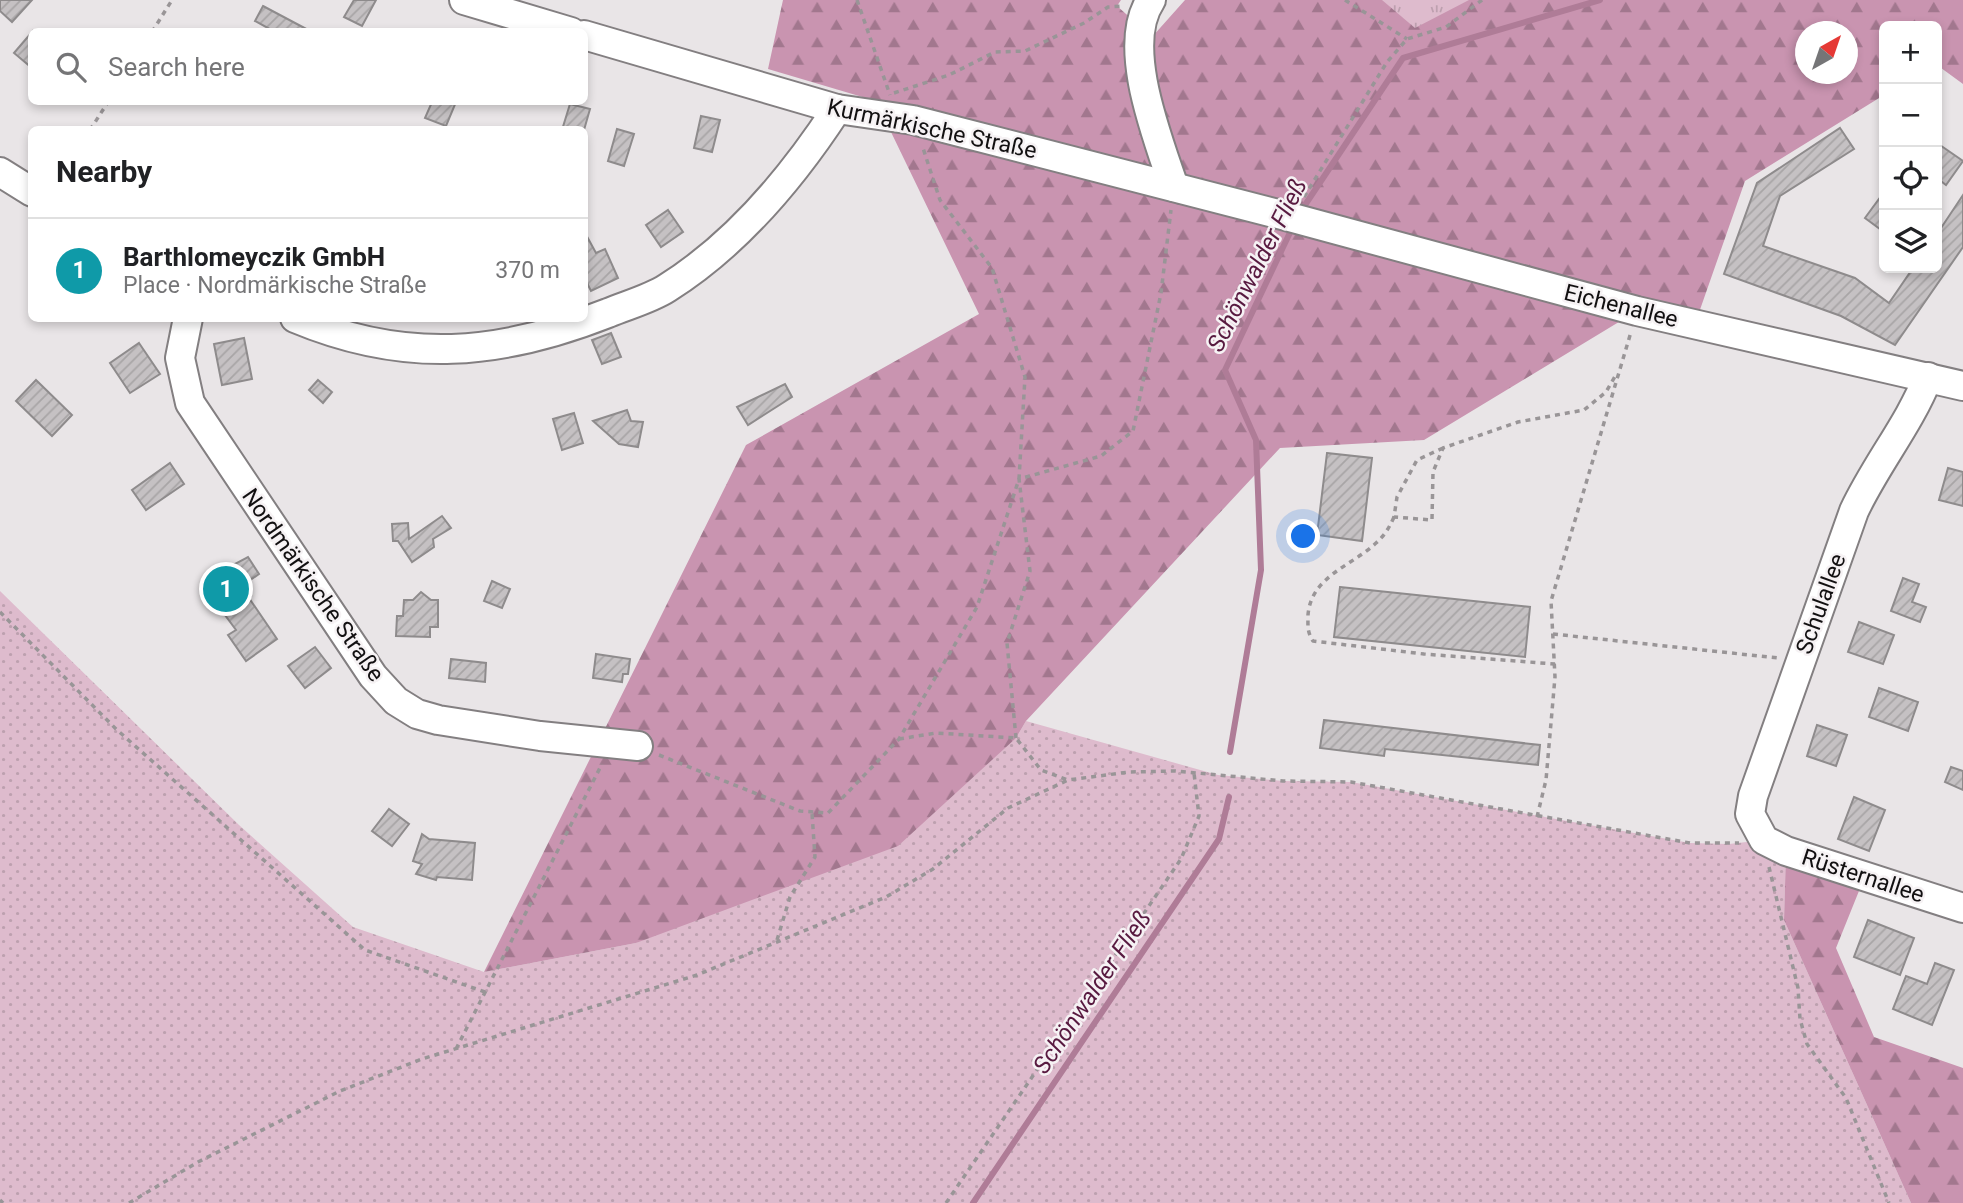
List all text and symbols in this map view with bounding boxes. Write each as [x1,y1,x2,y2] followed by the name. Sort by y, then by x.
[1795,21,1858,84] north arrow
[1879,21,1942,273] map controls
[1879,21,1942,84] button: +
[28,28,588,105] search box
[52,48,90,86] icon: search
[108,52,245,82] text: Search here
[1879,84,1942,147] button: −
[825,94,1039,164] street label: Kurmärkische Straße
[1879,147,1942,210] button: locate
[56,154,152,189] text: Nearby
[1201,174,1313,356] water label: Schönwalder Fließ
[1879,210,1942,273] button: layers
[123,242,385,272] text: Barthlomeyczik GmbH
[72,257,86,284] text: 1
[495,257,560,284] text: 370 m
[123,272,426,299] text: Place · Nordmärkische Straße
[1561,279,1681,333] street label: Eichenallee
[236,483,390,687] street label: Nordmärkische Straße
[1286,519,1320,553] your location
[1790,550,1852,658] street label: Schulallee
[203,563,249,615] pin: 1
[1798,844,1928,908] street label: Rüsternallee
[1027,905,1157,1079] water label: Schönwalder Fließ

